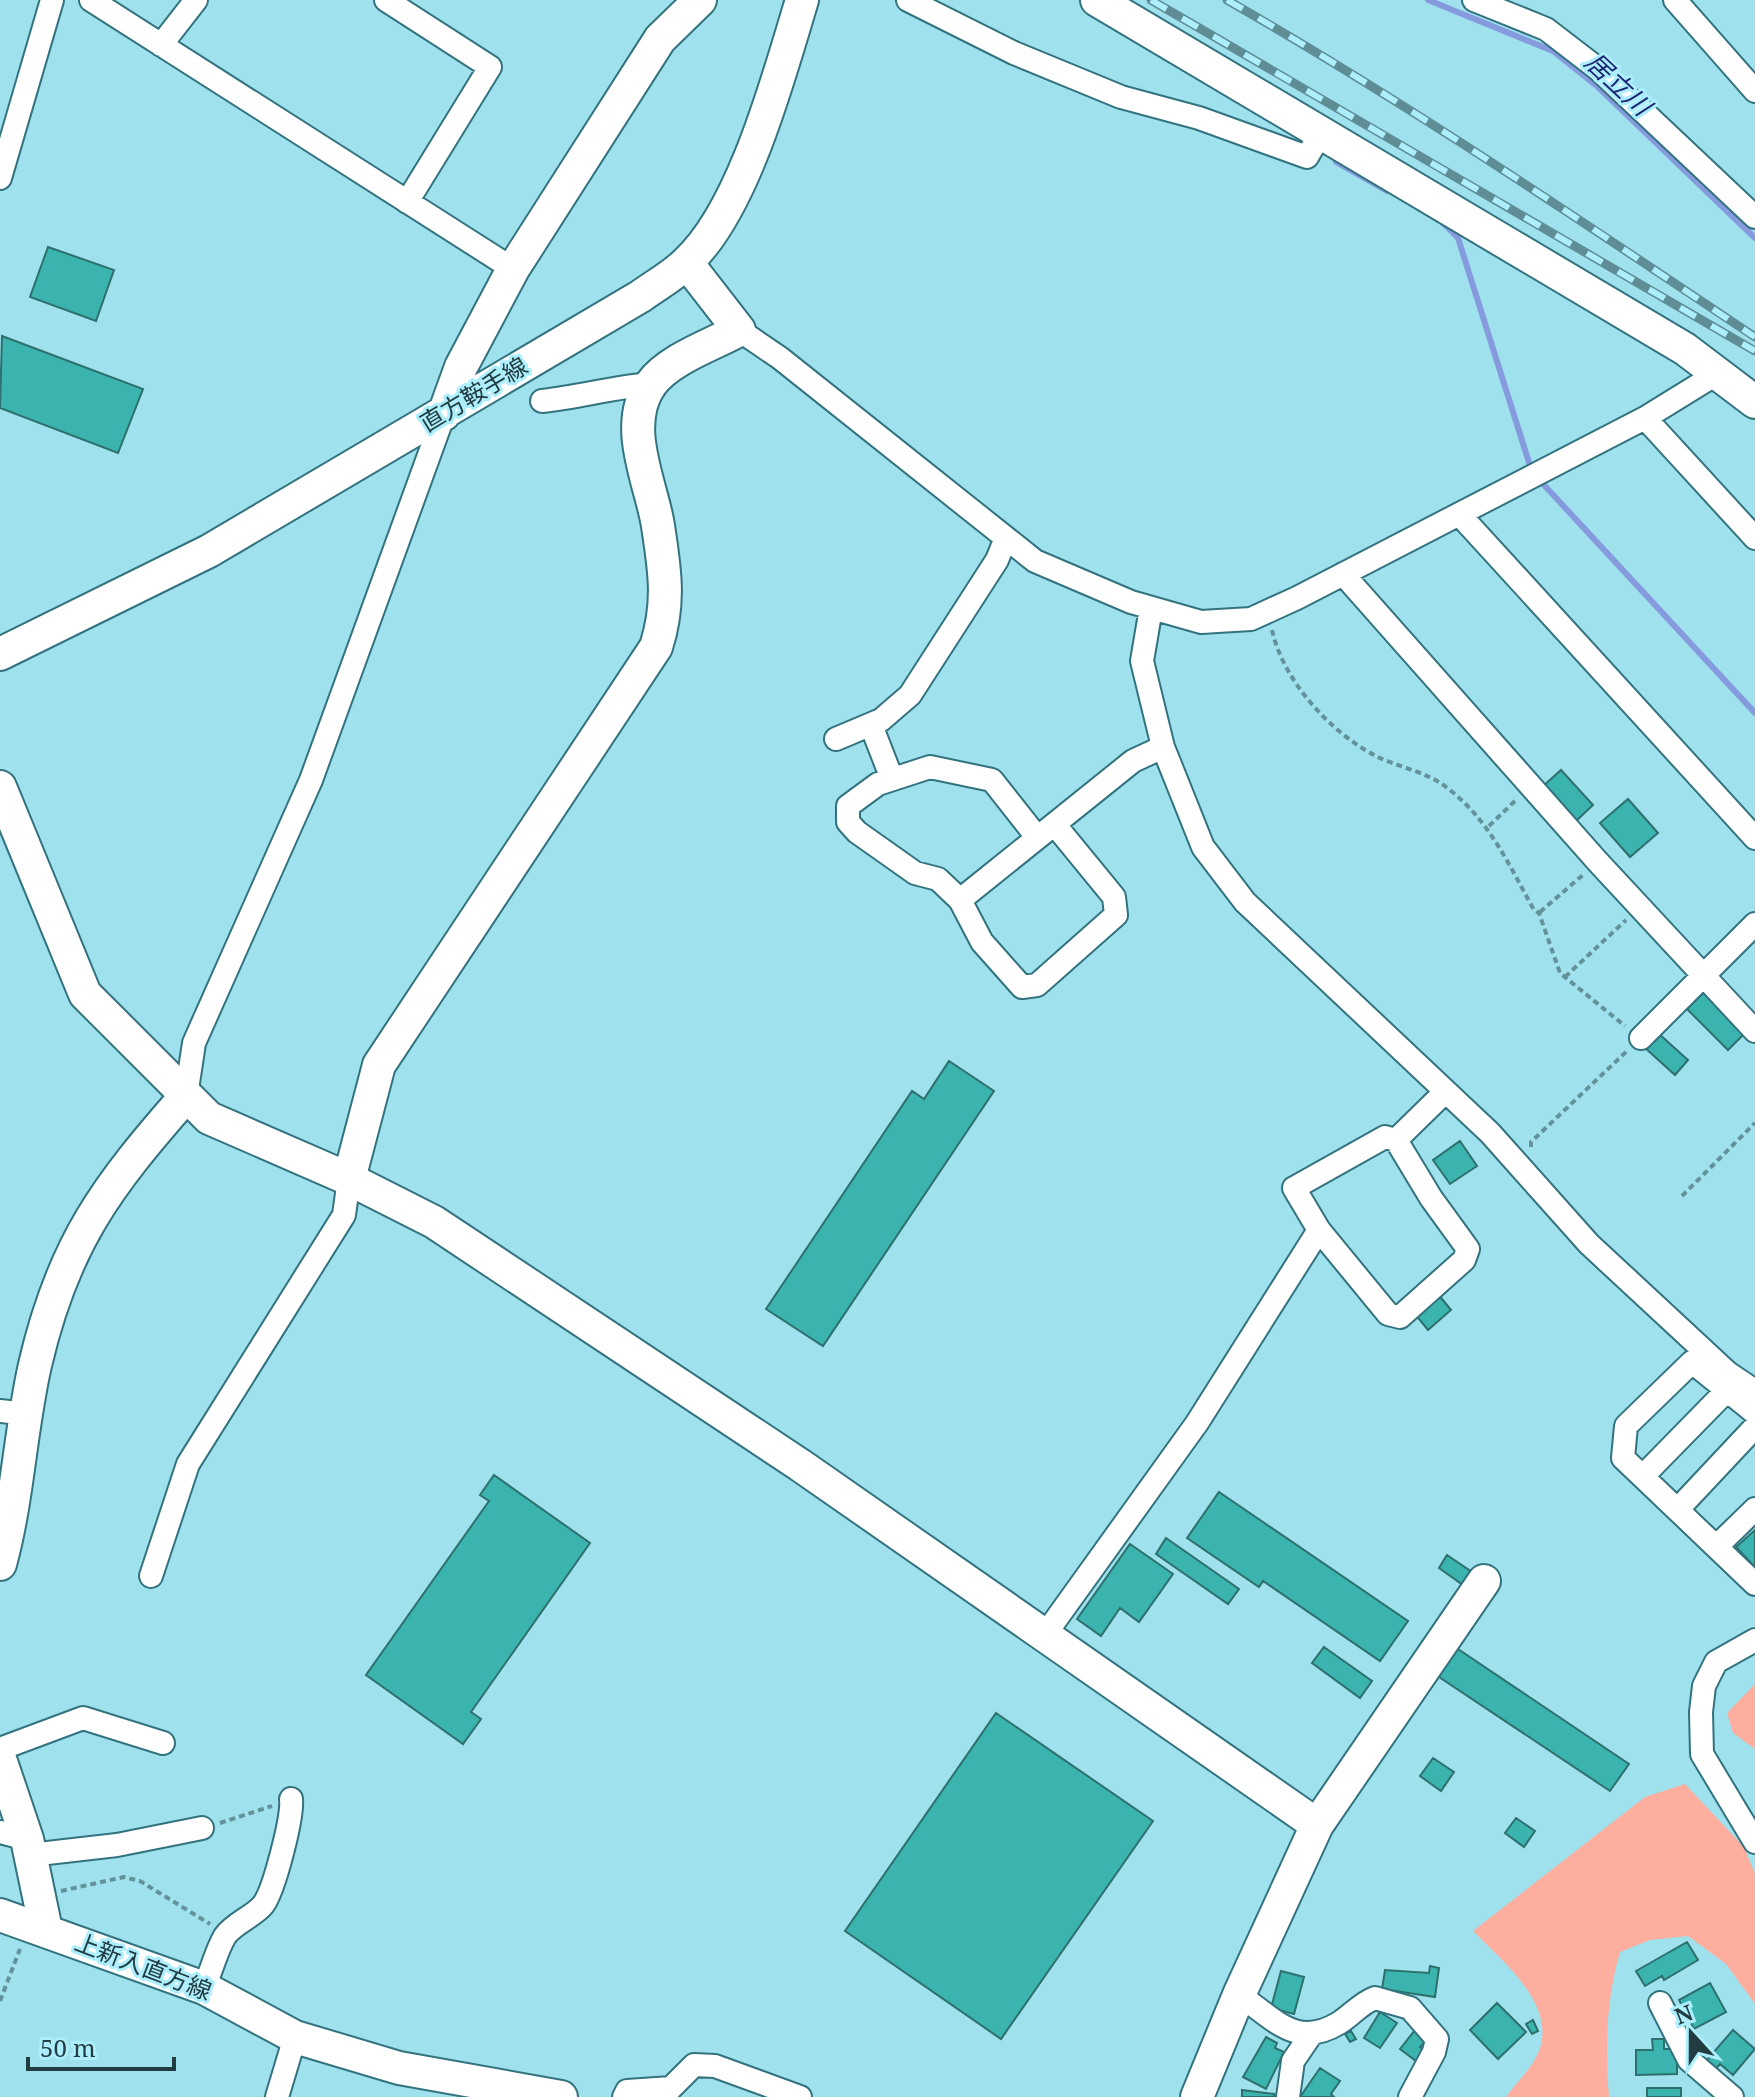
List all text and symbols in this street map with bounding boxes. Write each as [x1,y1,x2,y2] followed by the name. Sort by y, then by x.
[1578,44,1662,125] water label: 居立川
[413,349,533,439] street label: 直方鞍手線
[70,1924,217,2007] street label: 上新入直方線
[1651,1993,1731,2073] north arrow
[1670,1996,1697,2031] text: N
[28,2021,174,2071] scale bar
[40,2031,96,2064] text: 50 m

